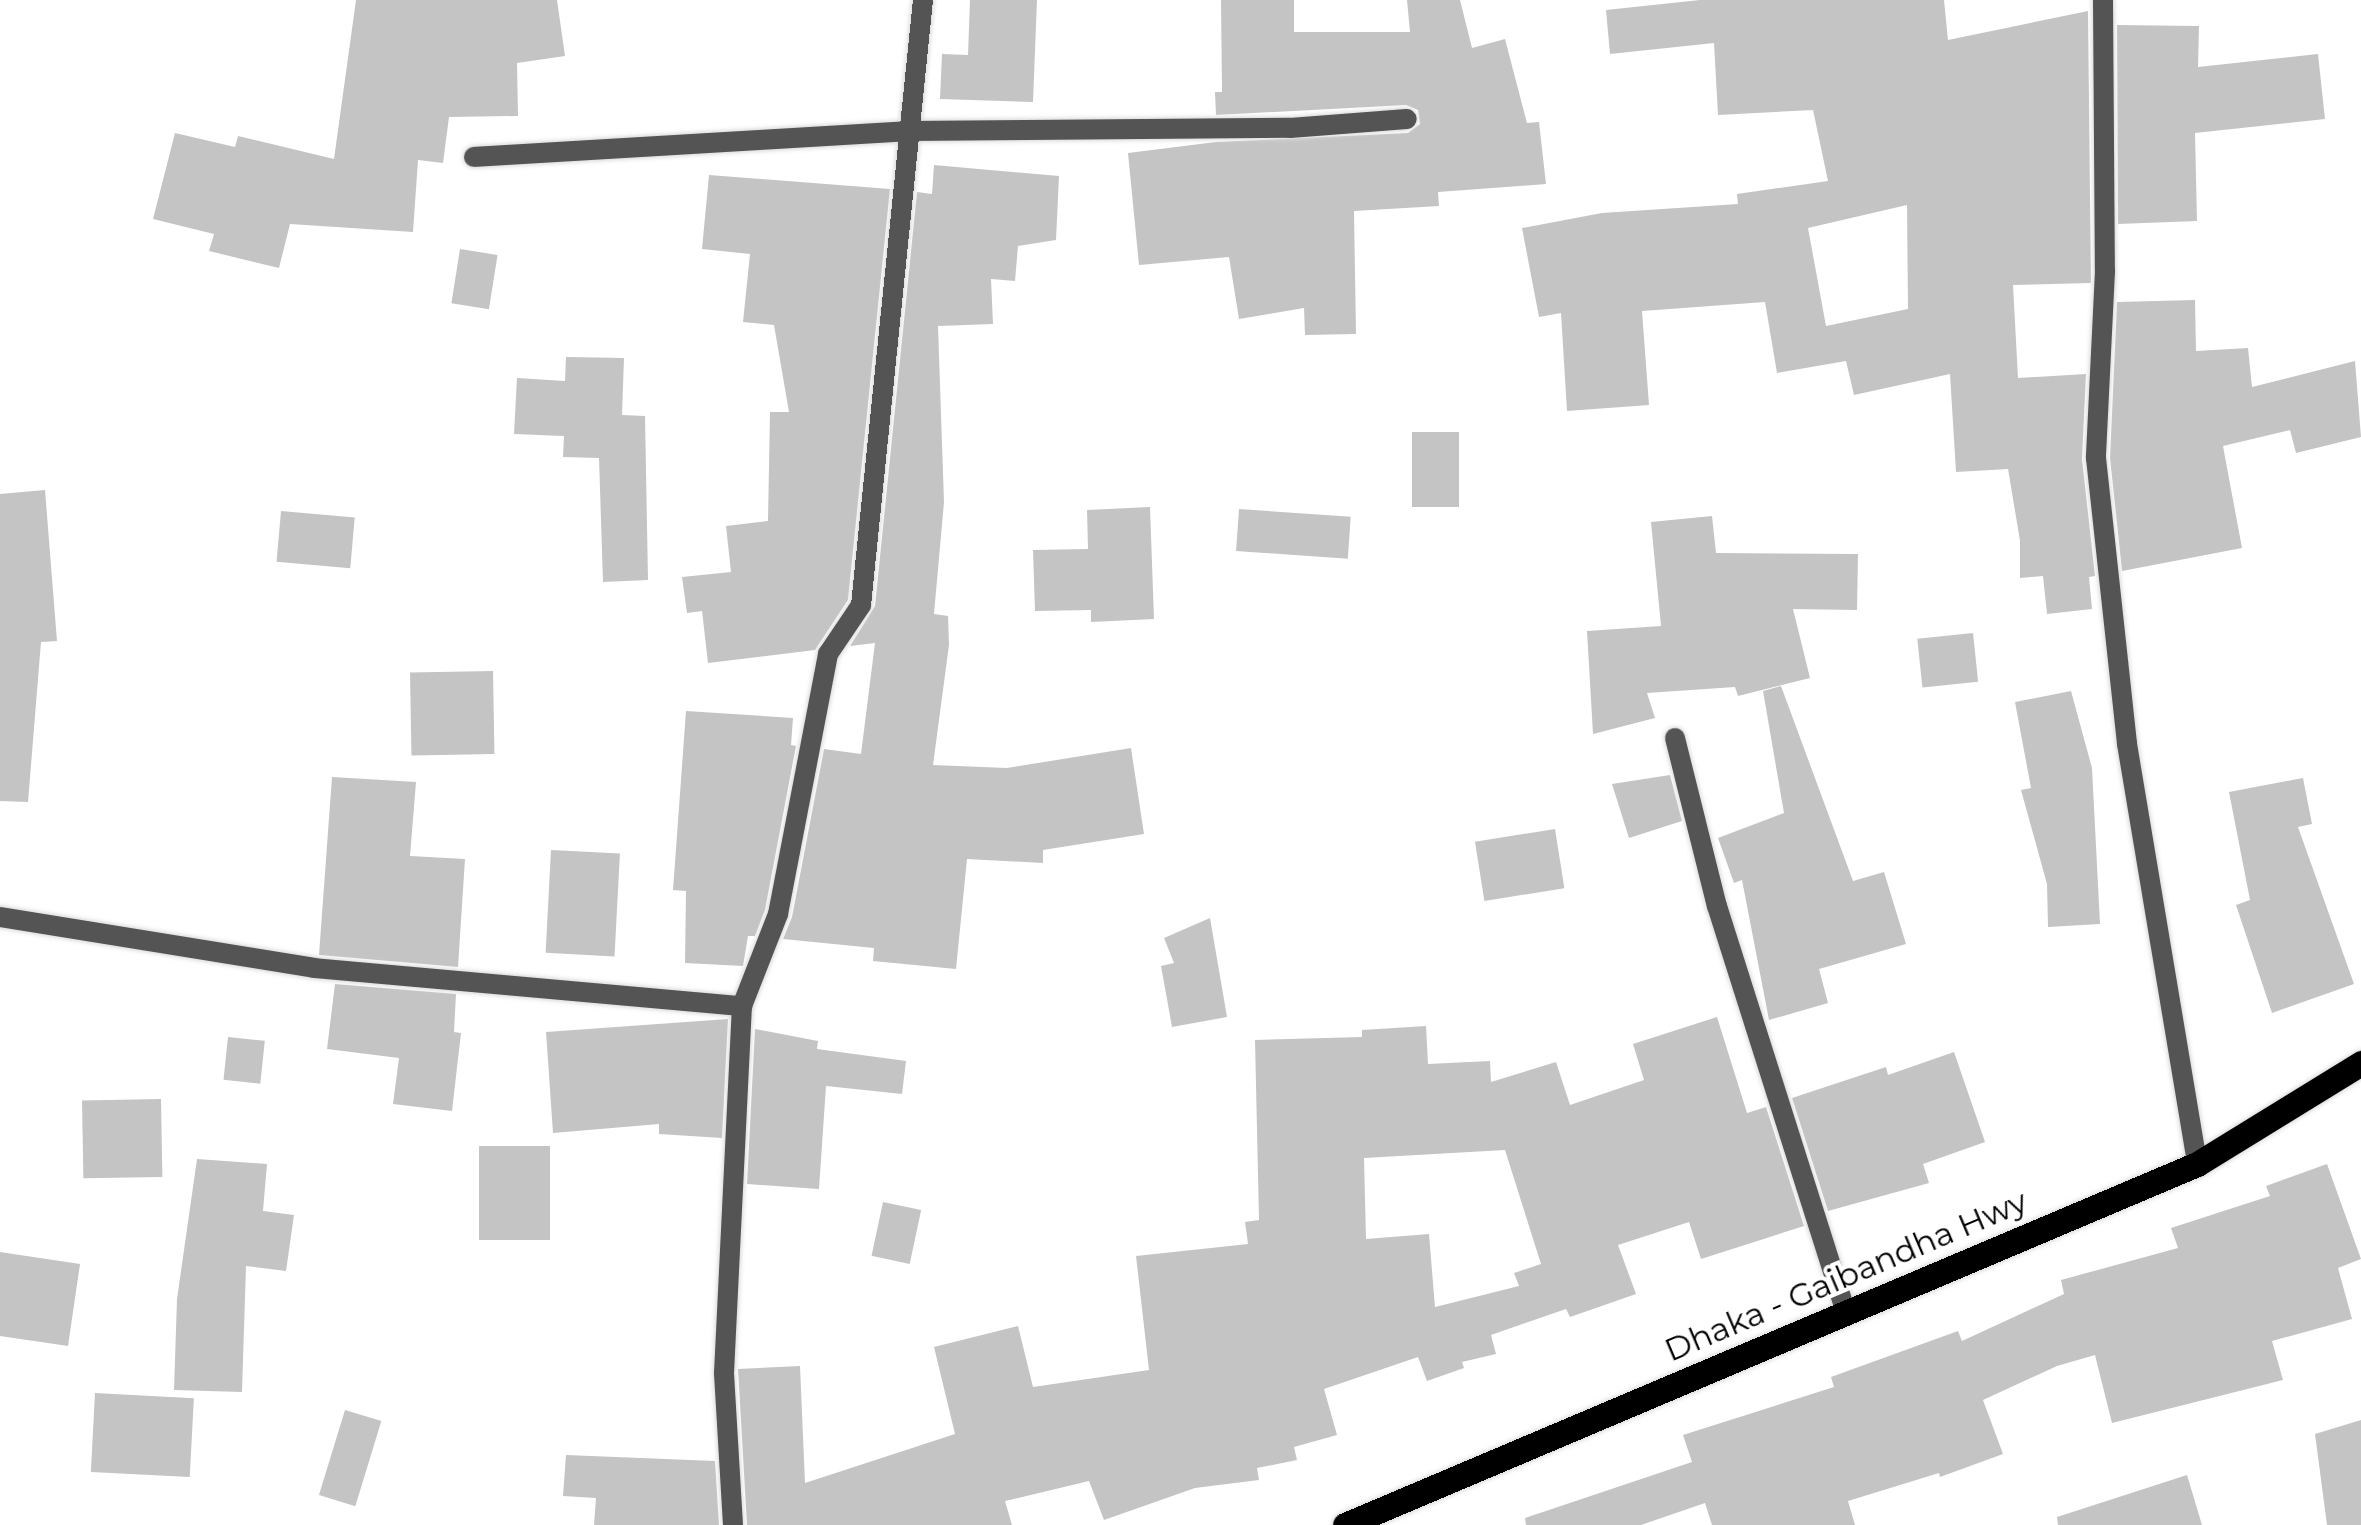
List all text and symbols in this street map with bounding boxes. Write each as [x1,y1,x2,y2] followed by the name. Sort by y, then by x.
[1659,1182,2033,1370] street label: Dhaka - Gaibandha Hwy

